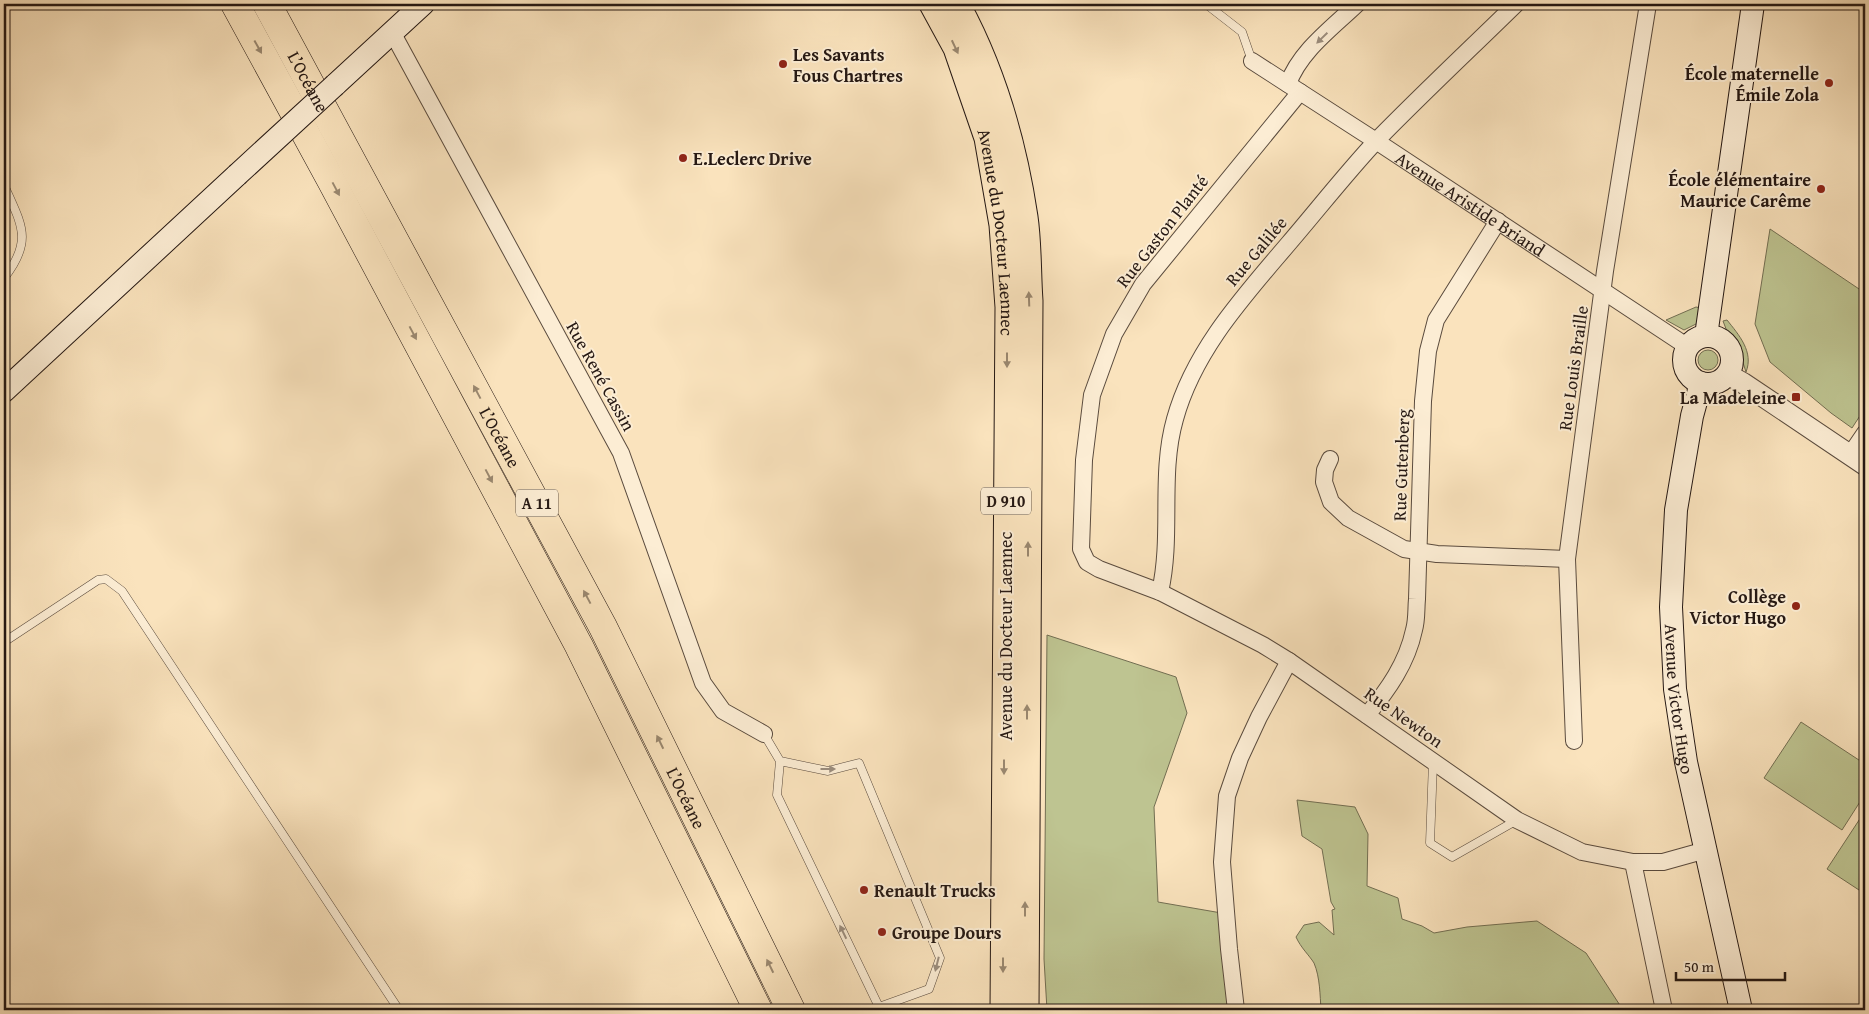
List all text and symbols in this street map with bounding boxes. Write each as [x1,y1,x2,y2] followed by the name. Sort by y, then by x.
[1317,32,1329,44] one-way arrow
[254,40,263,53] one-way arrow
[951,40,959,54] one-way arrow
[793,41,903,89] place label: Les Savants Fous Chartres
[281,46,336,117] street label: L’Océane
[777,58,789,70] marker: Les Savants Fous Chartres
[1685,60,1820,108] place label: École maternelle Émile Zola
[1823,77,1835,89] marker: École maternelle Émile Zola
[971,124,1022,336] street label: Avenue du Docteur Laennec
[1391,144,1551,263] street label: Avenue Aristide Briand
[693,145,812,172] place label: E.Leclerc Drive
[677,152,689,164] marker: E.Leclerc Drive
[1668,166,1811,214] place label: École élémentaire Maurice Carême
[1109,169,1215,293] street label: Rue Gaston Planté
[332,182,340,197] one-way arrow
[1815,183,1827,195] marker: École élémentaire Maurice Carême
[1219,210,1293,292] street label: Rue Galilée
[1025,291,1033,307] one-way arrow
[1551,304,1595,432] street label: Rue Louis Braille
[560,316,642,436] street label: Rue René Cassin
[408,326,417,339] one-way arrow
[1003,352,1011,368] one-way arrow
[473,384,481,399] one-way arrow
[1680,384,1786,411] place label: La Madeleine
[1790,391,1802,403] marker: La Madeleine
[473,402,528,472] street label: L’Océane
[1386,409,1416,521] street label: Rue Gutenberg
[485,469,493,483] one-way arrow
[981,488,1031,514] road number: D 910
[516,489,558,516] road number: A 11
[992,531,1019,740] street label: Avenue du Docteur Laennec
[1024,541,1032,557] one-way arrow
[1690,583,1786,631] place label: Collège Victor Hugo
[583,589,591,604] one-way arrow
[1790,600,1802,612] marker: Collège Victor Hugo
[1658,623,1702,777] street label: Avenue Victor Hugo
[1359,680,1449,754] street label: Rue Newton
[1023,703,1031,719] one-way arrow
[656,735,664,749] one-way arrow
[1000,760,1008,776] one-way arrow
[660,762,713,833] street label: L’Océane
[820,765,836,773] one-way arrow
[874,877,996,904] place label: Renault Trucks
[858,884,870,896] marker: Renault Trucks
[1021,901,1029,917] one-way arrow
[892,919,1002,946] place label: Groupe Dours
[839,925,847,940] one-way arrow
[876,926,888,938] marker: Groupe Dours
[1676,949,1785,981] scale bar
[933,956,941,972] one-way arrow
[1684,956,1715,977] text: 50 m
[999,957,1007,973] one-way arrow
[765,959,774,974] one-way arrow

